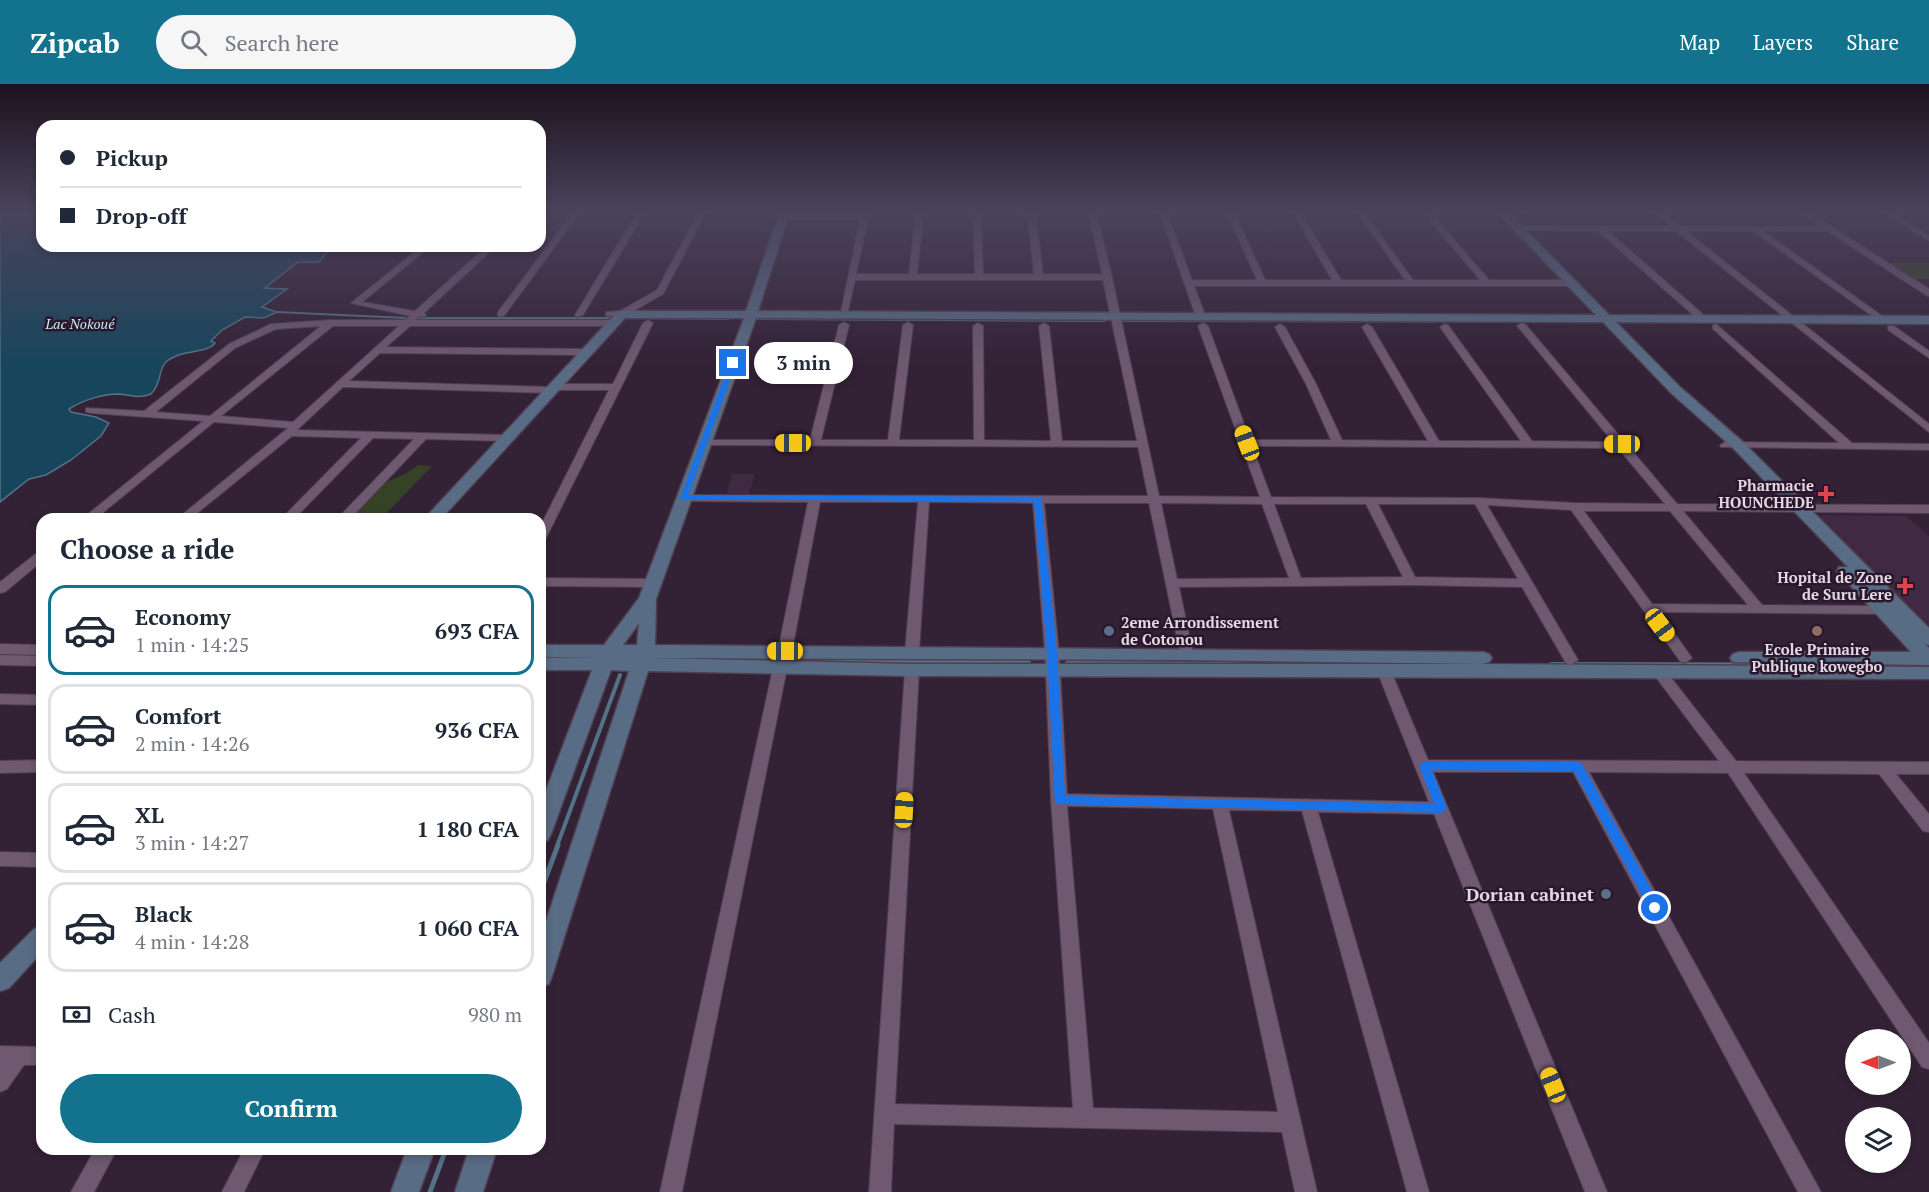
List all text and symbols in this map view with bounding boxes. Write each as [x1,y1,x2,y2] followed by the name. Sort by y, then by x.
[156,15,576,69] search box
[30,24,120,61] text: Zipcab
[177,26,210,59] icon: search
[225,28,339,57] text: Search here
[1679,28,1720,56] text: Map
[1753,28,1813,56] text: Layers
[1846,28,1899,56] text: Share
[96,143,168,172] text: Pickup
[96,201,187,230] text: Drop-off
[44,314,115,333] water label: Lac Nokoué
[754,342,853,384] callout: 3 min
[719,349,746,376] route end
[776,349,831,376] text: 3 min
[1232,423,1262,463] car
[775,434,811,452] car
[1604,435,1640,453] car
[1719,475,1814,512] place label: Pharmacie HOUNCHEDE
[1819,487,1833,501] marker: Pharmacie HOUNCHEDE
[60,531,235,567] text: Choose a ride
[1777,567,1892,604] place label: Hopital de Zone de Suru Lere
[1896,577,1914,595] marker: Hopital de Zone de Suru Lere
[135,602,231,631] text: Economy
[63,603,117,657] icon: car
[1642,605,1678,645] car
[1121,612,1279,649] place label: 2eme Arrondissement de Cotonou
[435,616,519,645] text: 693 CFA
[1102,624,1116,638] marker: 2eme Arrondissement de Cotonou
[1810,624,1824,638] marker: Ecole Primaire Publique kowegbo
[135,631,249,658] text: 1 min · 14:25
[1752,639,1883,676] place label: Ecole Primaire Publique kowegbo
[767,642,803,660] car
[135,701,221,730] text: Comfort
[63,702,117,756] icon: car
[435,715,519,744] text: 936 CFA
[135,730,249,757] text: 2 min · 14:26
[894,792,914,828] car
[135,800,164,829] text: XL
[63,801,117,855] icon: car
[416,814,519,843] text: 1 180 CFA
[135,829,249,856] text: 3 min · 14:27
[1466,882,1594,906] place label: Dorian cabinet
[1599,887,1613,901] marker: Dorian cabinet
[1641,894,1668,921] route start
[135,899,192,928] text: Black
[63,900,117,954] icon: car
[416,913,519,942] text: 1 060 CFA
[135,928,249,955] text: 4 min · 14:28
[60,998,93,1031] icon: cash
[108,1000,156,1029] text: Cash
[468,1001,522,1028] text: 980 m
[1845,1029,1911,1095] north arrow
[1845,1029,1911,1173] map controls
[1538,1065,1568,1105] car
[60,1074,522,1143] button: Confirm
[1845,1107,1911,1173] button: layers

